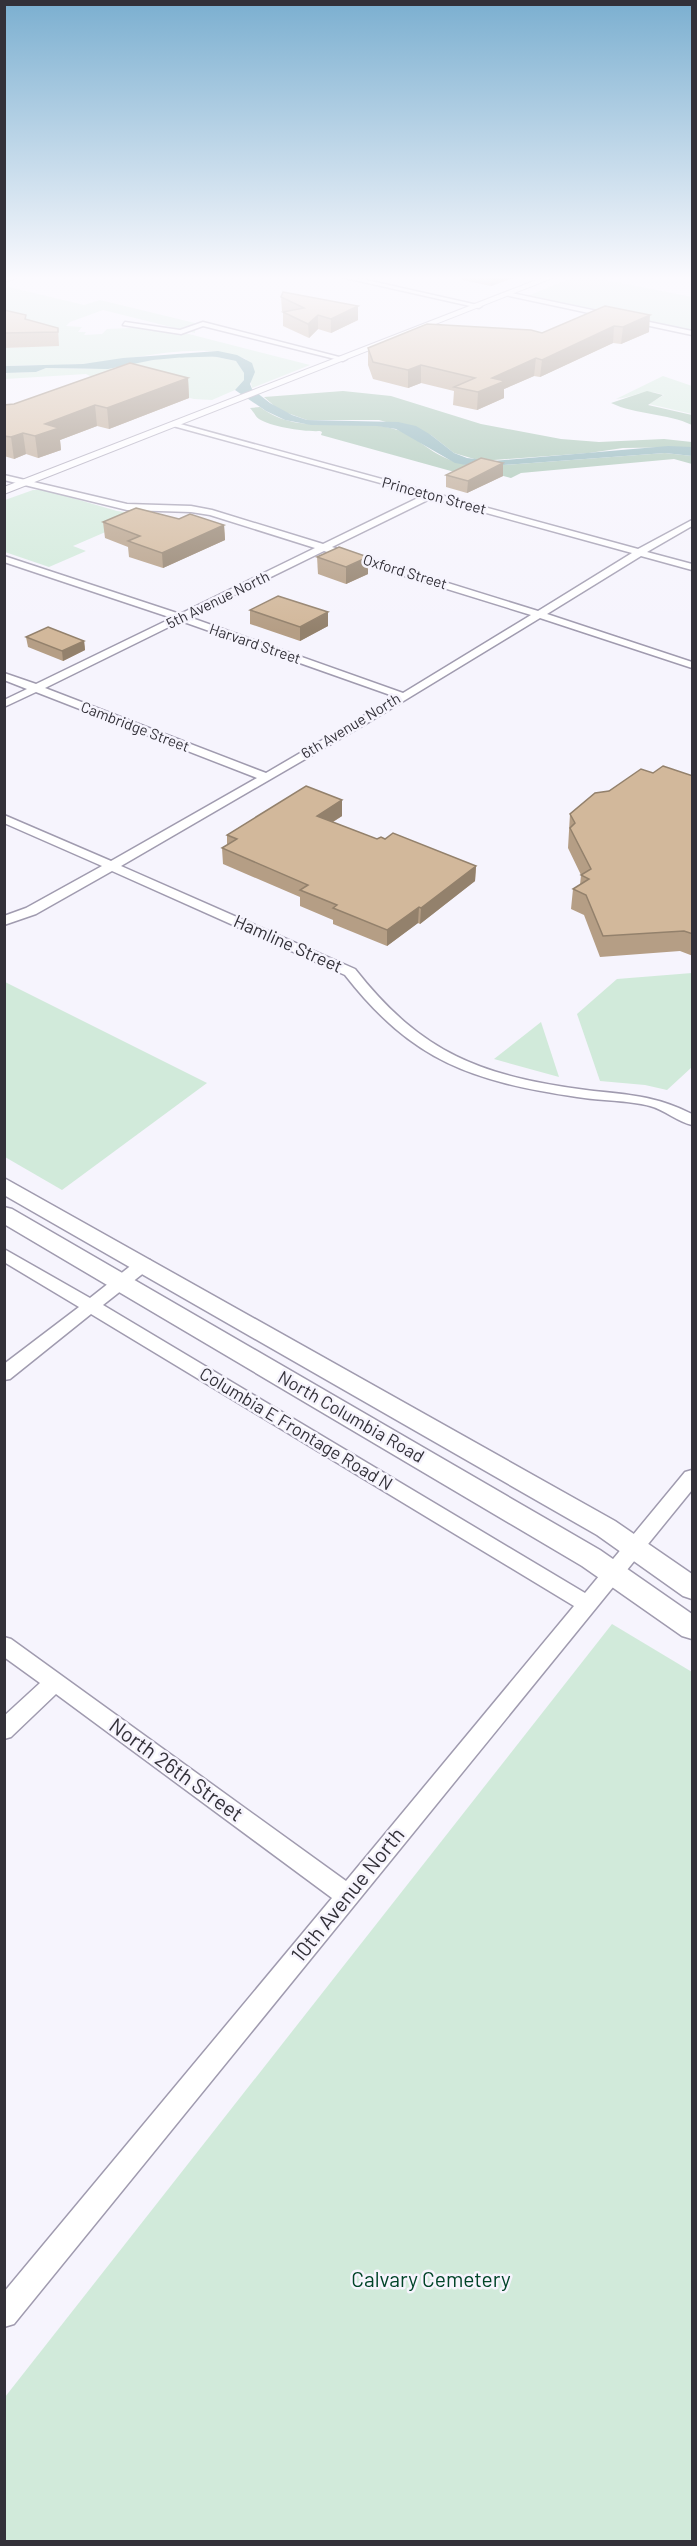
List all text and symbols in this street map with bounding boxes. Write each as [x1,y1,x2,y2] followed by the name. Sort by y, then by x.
[380,472,488,518] street label: Princeton Street
[361,550,449,592] street label: Oxford Street
[163,566,272,632] street label: 5th Avenue North
[207,619,303,667] street label: Harvard Street
[298,688,403,762] street label: 6th Avenue North
[79,697,192,755] street label: Cambridge Street
[231,909,346,977] street label: Hamline Street
[196,1362,397,1495] street label: Columbia E Frontage Road N
[275,1365,428,1467] street label: North Columbia Road
[105,1712,249,1826] street label: North 26th Street
[285,1822,409,1966] street label: 10th Avenue North
[351,2266,511,2291] park label: Calvary Cemetery

